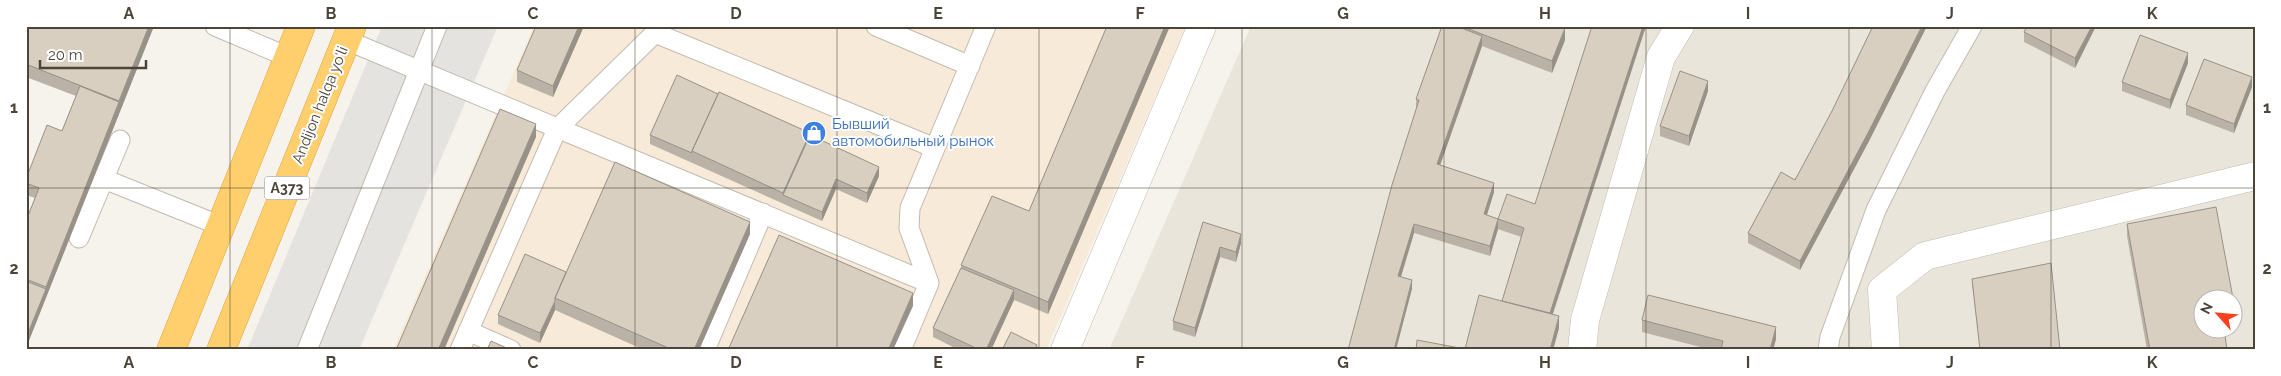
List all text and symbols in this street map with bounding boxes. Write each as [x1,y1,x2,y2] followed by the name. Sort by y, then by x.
[124,4,135,23] text: A
[326,4,337,23] text: B
[528,4,539,23] text: C
[730,4,742,23] text: D
[933,4,943,23] text: E
[1135,4,1145,23] text: F
[1337,4,1349,23] text: G
[1539,4,1551,23] text: H
[1746,4,1750,23] text: I
[1946,4,1954,23] text: J
[2147,4,2158,23] text: K
[40,38,146,70] scale bar
[288,44,352,166] street label: Andijon halqa yo‘li
[48,46,83,64] text: 20 m
[10,98,18,117] text: 1
[2263,98,2271,117] text: 1
[832,115,994,150] place label: Бывший автомобильный рынок
[801,120,827,146] shop icon: Бывший автомобильный рынок
[264,177,310,200] road number: A373
[9,259,19,278] text: 2
[2262,259,2272,278] text: 2
[2194,288,2244,338] north arrow
[2197,300,2216,316] text: N
[124,353,135,372] text: A
[326,353,337,372] text: B
[528,353,539,372] text: C
[730,353,742,372] text: D
[933,353,943,372] text: E
[1135,353,1145,372] text: F
[1337,353,1349,372] text: G
[1539,353,1551,372] text: H
[1746,353,1750,372] text: I
[1946,353,1954,372] text: J
[2147,353,2158,372] text: K

